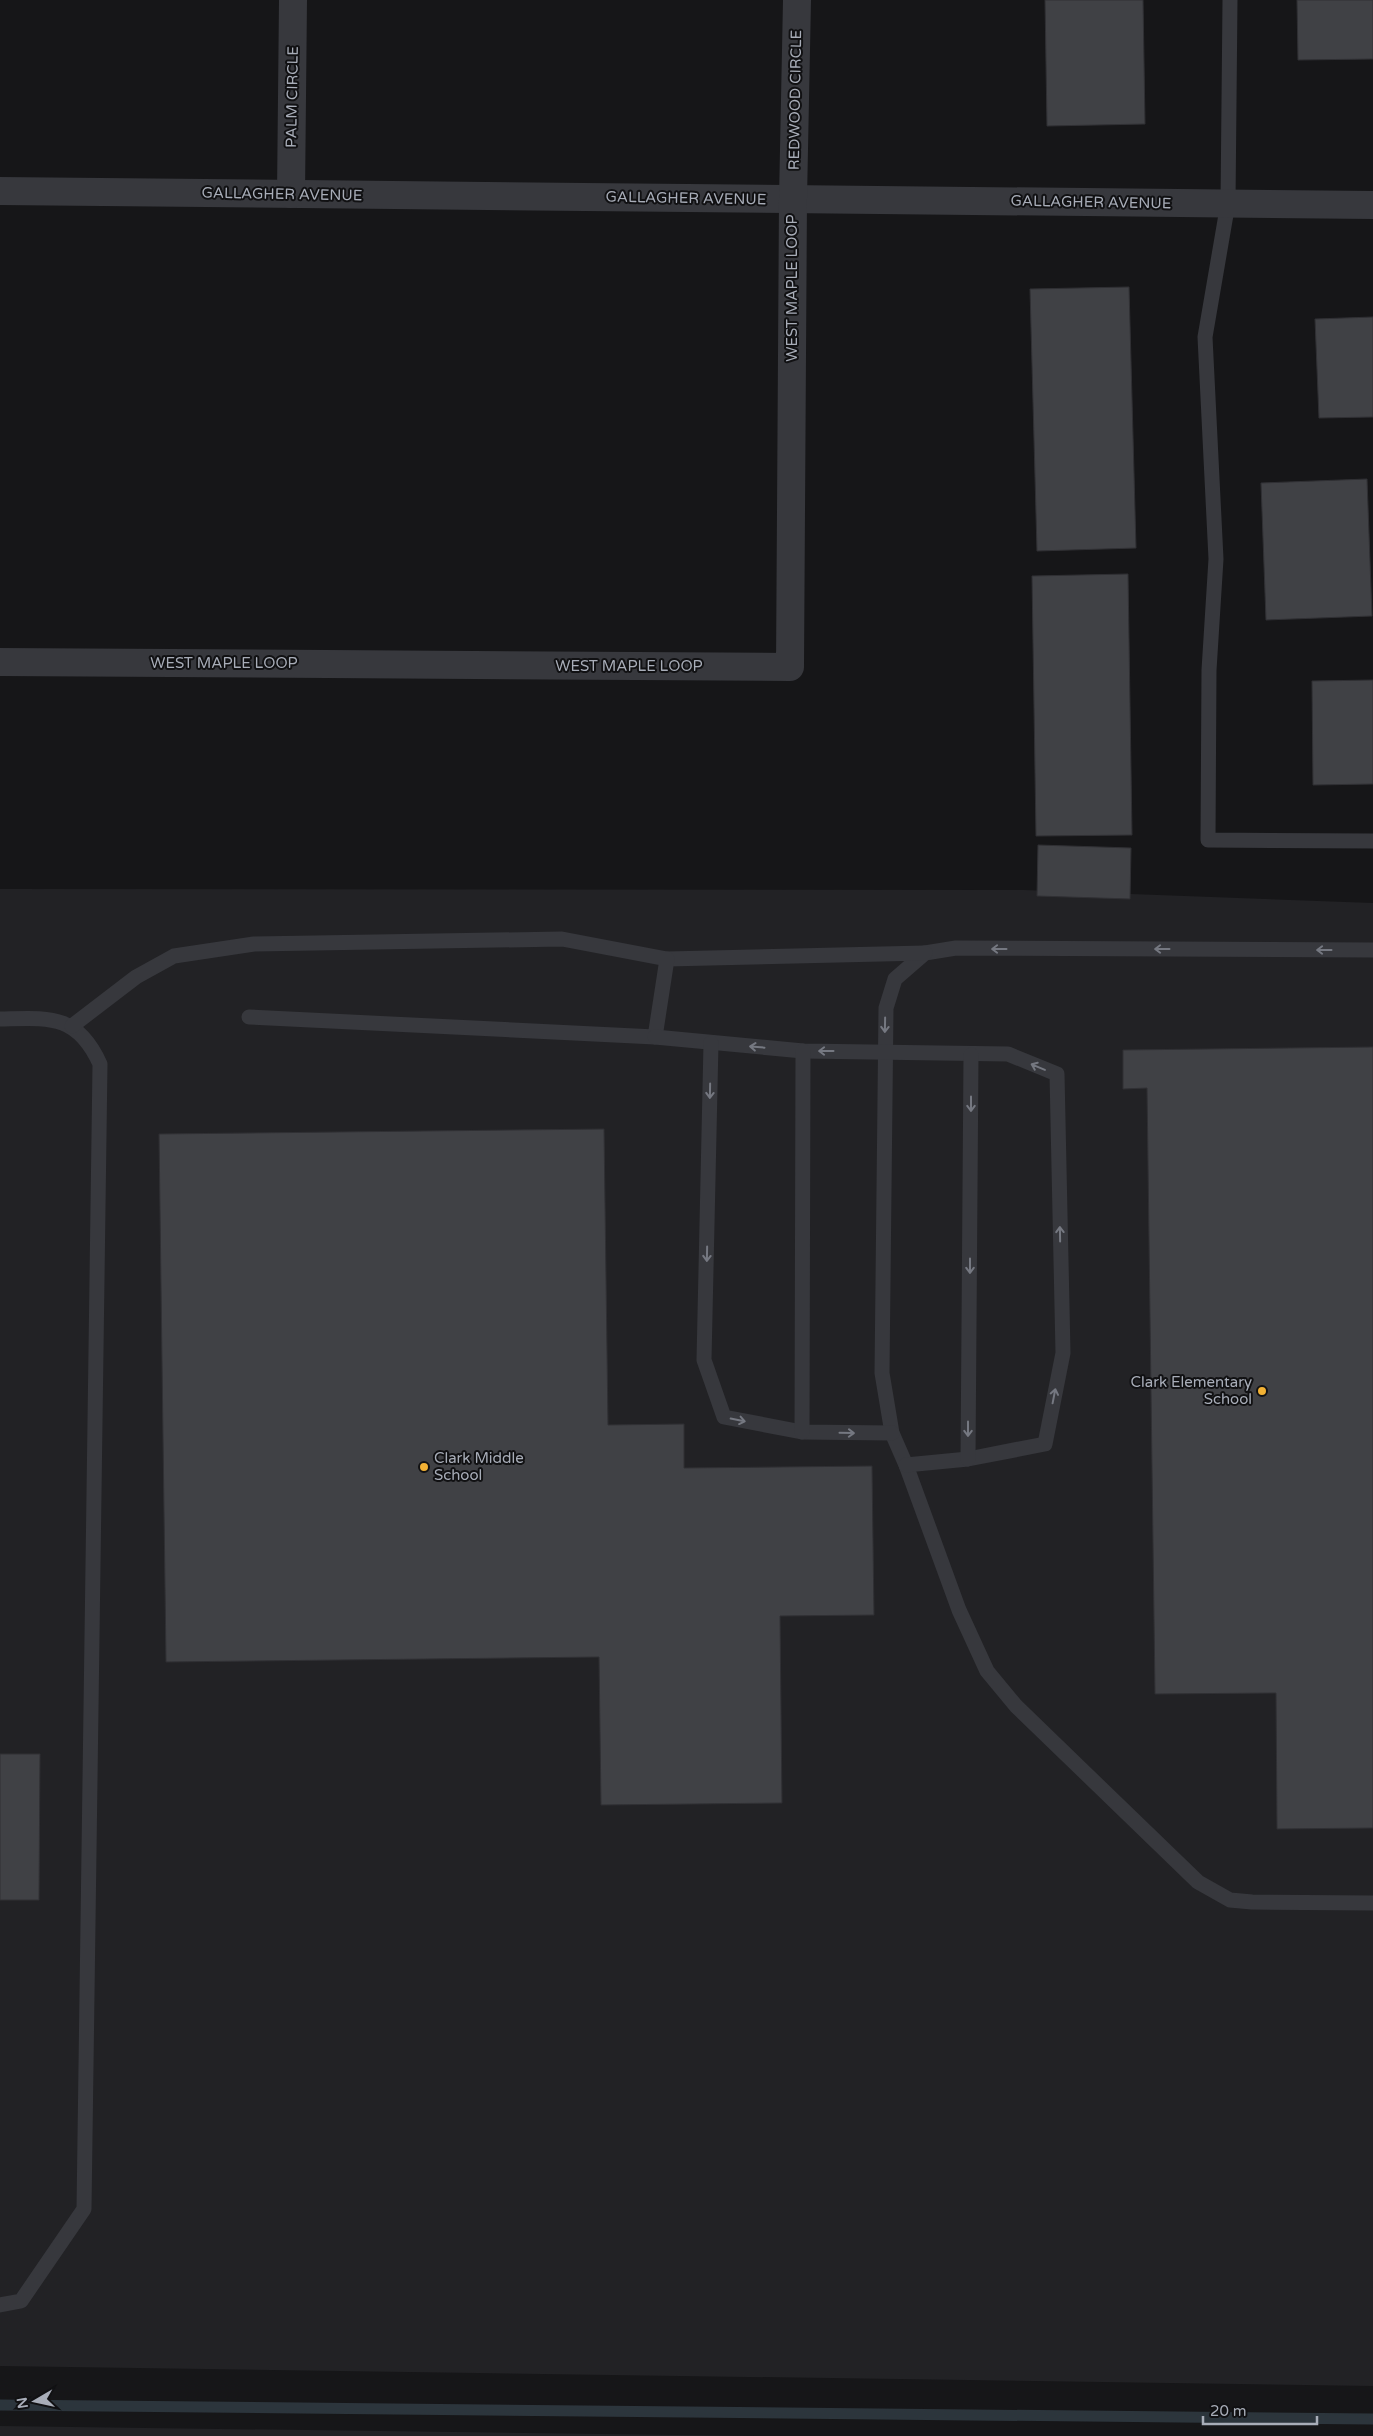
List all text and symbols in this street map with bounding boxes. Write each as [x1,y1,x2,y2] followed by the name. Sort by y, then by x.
[785,30,805,170] street label: REDWOOD CIRCLE
[282,46,302,148] street label: PALM CIRCLE
[201,184,363,204] street label: GALLAGHER AVENUE
[605,188,767,208] street label: GALLAGHER AVENUE
[1010,192,1172,212] street label: GALLAGHER AVENUE
[783,214,801,362] street label: WEST MAPLE LOOP
[150,654,298,672] street label: WEST MAPLE LOOP
[555,657,703,675] street label: WEST MAPLE LOOP
[992,944,1008,953] one-way arrow
[1154,944,1170,954] one-way arrow
[1317,945,1333,955] one-way arrow
[880,1017,890,1033] one-way arrow
[749,1042,765,1052] one-way arrow
[819,1046,835,1056] one-way arrow
[1031,1061,1046,1071] one-way arrow
[705,1083,715,1099] one-way arrow
[966,1095,976,1111] one-way arrow
[1055,1227,1065,1243] one-way arrow
[702,1246,711,1262] one-way arrow
[965,1258,974,1274] one-way arrow
[1131,1373,1252,1408] place label: Clark Elementary School
[1256,1385,1268,1397] marker: Clark Elementary School
[1050,1388,1060,1404] one-way arrow
[729,1415,745,1425] one-way arrow
[963,1420,973,1436] one-way arrow
[838,1428,854,1437] one-way arrow
[434,1449,524,1484] place label: Clark Middle School
[418,1461,430,1473] marker: Clark Middle School
[10,2376,60,2426] north arrow
[1203,2394,1317,2426] scale bar
[13,2396,32,2410] text: N
[1210,2402,1247,2420] text: 20 m

